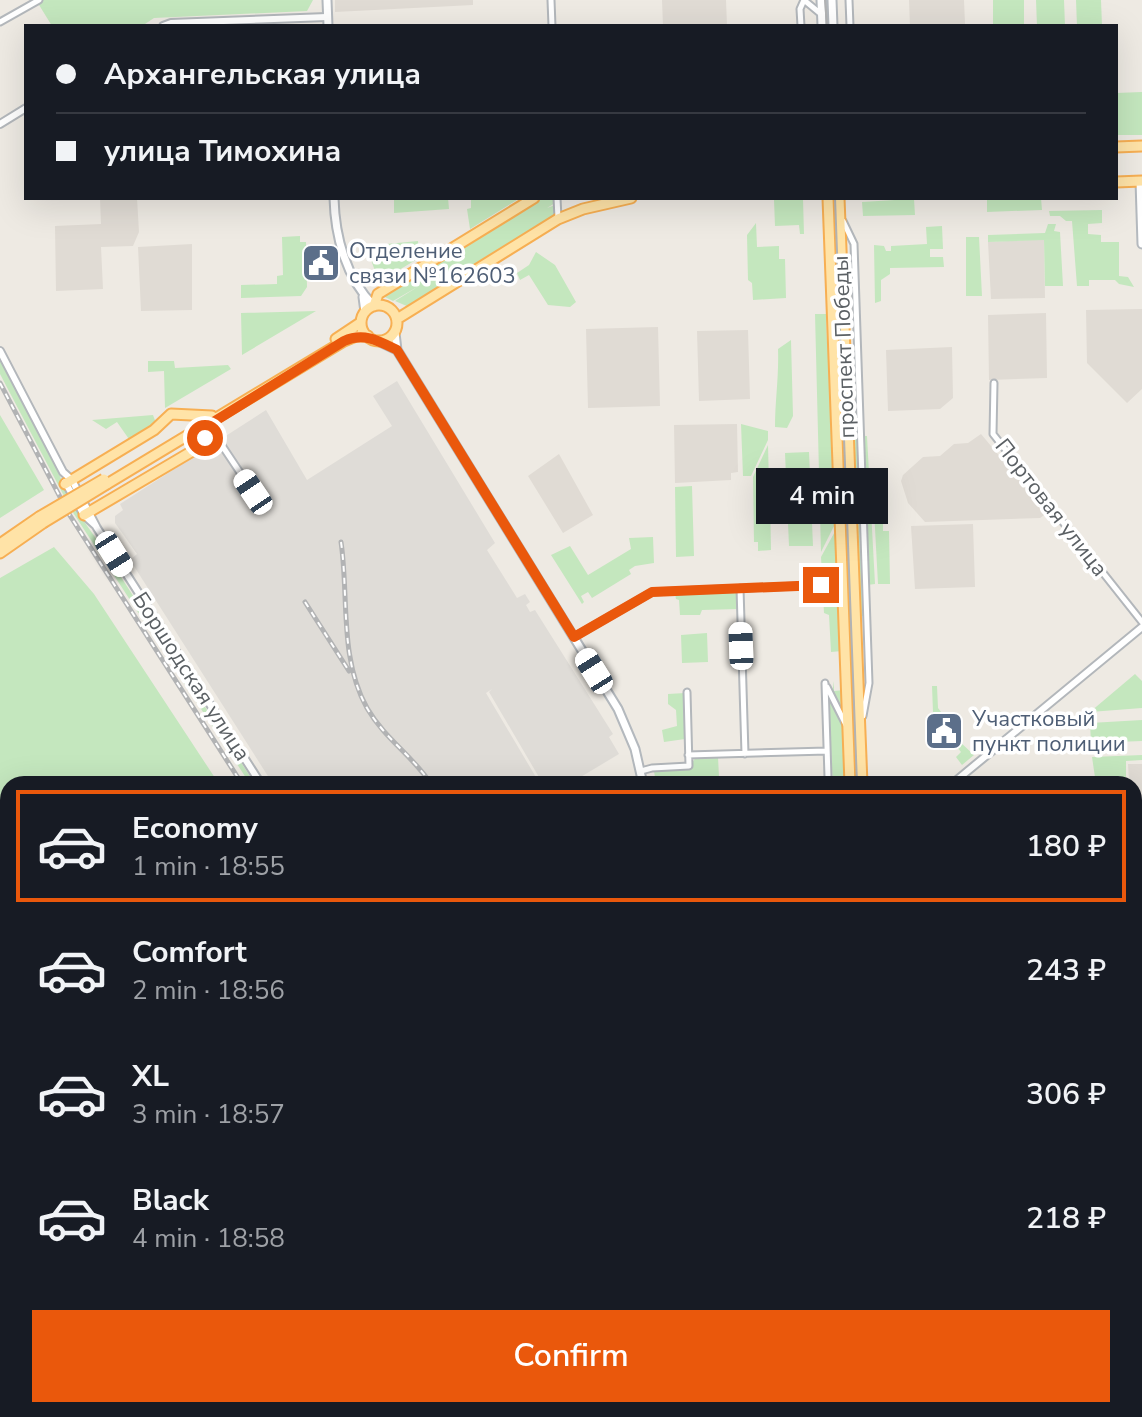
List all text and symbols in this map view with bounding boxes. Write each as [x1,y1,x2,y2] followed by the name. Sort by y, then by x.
[104,54,421,95] text: Архангельская улица
[104,131,341,172] text: улица Тимохина
[349,236,516,291] place label: Отделение связи №162603
[300,242,342,284] public building icon: Отделение связи №162603
[826,255,862,439] street label: проспект Победы
[187,420,223,456] route start
[988,433,1114,583] street label: Портовая улица
[230,465,276,519] car
[755,469,887,525] callout: 4 min
[789,478,855,513] text: 4 min
[91,527,137,581] car
[803,567,839,603] route end
[125,586,257,767] street label: Боршодская улица
[728,622,754,670] car
[571,644,617,698] car
[971,704,1126,759] place label: Участковый пункт полиции
[923,710,965,752] public building icon: Участковый пункт полиции
[132,808,258,849] text: Economy
[36,810,108,882] icon: car
[1026,826,1106,867] text: 180 ₽
[132,849,285,884] text: 1 min · 18:55
[132,932,247,973] text: Comfort
[36,934,108,1006] icon: car
[1026,950,1106,991] text: 243 ₽
[132,973,285,1008] text: 2 min · 18:56
[132,1056,169,1097] text: XL
[36,1058,108,1130] icon: car
[1026,1074,1106,1115] text: 306 ₽
[132,1097,285,1132] text: 3 min · 18:57
[132,1180,209,1221] text: Black
[36,1182,108,1254] icon: car
[1026,1198,1106,1239] text: 218 ₽
[132,1221,285,1256] text: 4 min · 18:58
[32,1310,1110,1402] button: Confirm

